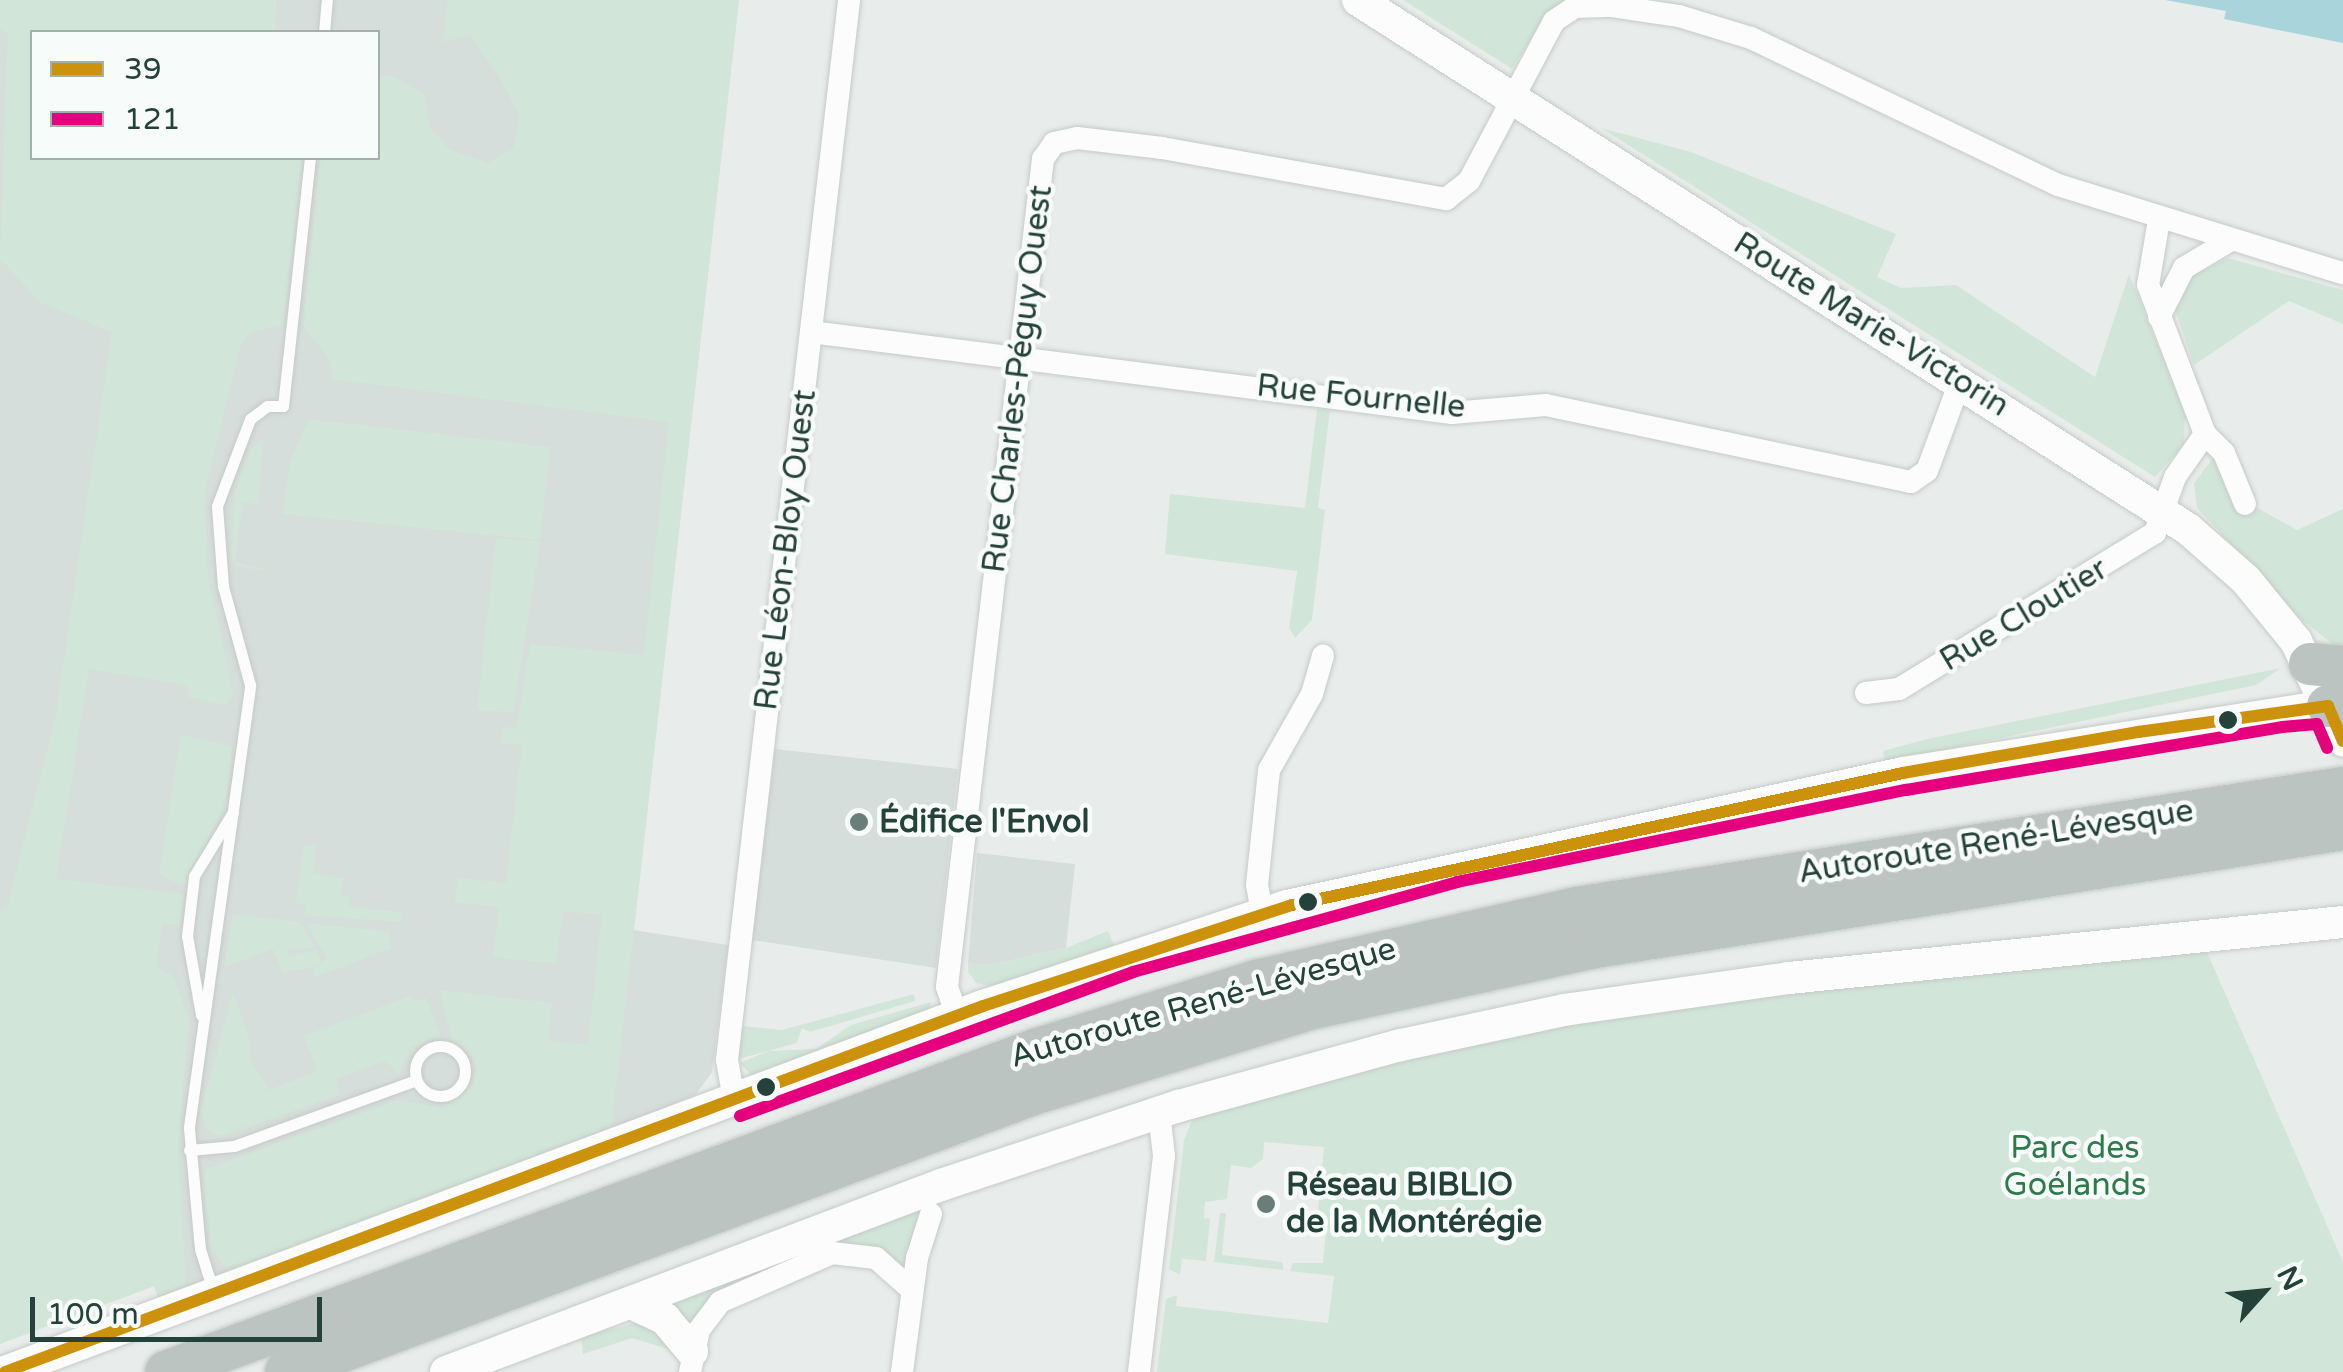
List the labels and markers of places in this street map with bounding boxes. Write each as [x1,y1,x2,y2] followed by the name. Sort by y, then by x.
[2218,710,2238,730] unlabelled marker
[879,803,1089,841] place label: Édifice l'Envol
[848,811,870,833] marker: Édifice l'Envol
[1298,892,1318,912] unlabelled marker
[756,1077,776,1097] unlabelled marker
[1286,1167,1542,1242] place label: Réseau BIBLIO de la Montérégie
[1255,1193,1277,1215] marker: Réseau BIBLIO de la Montérégie

